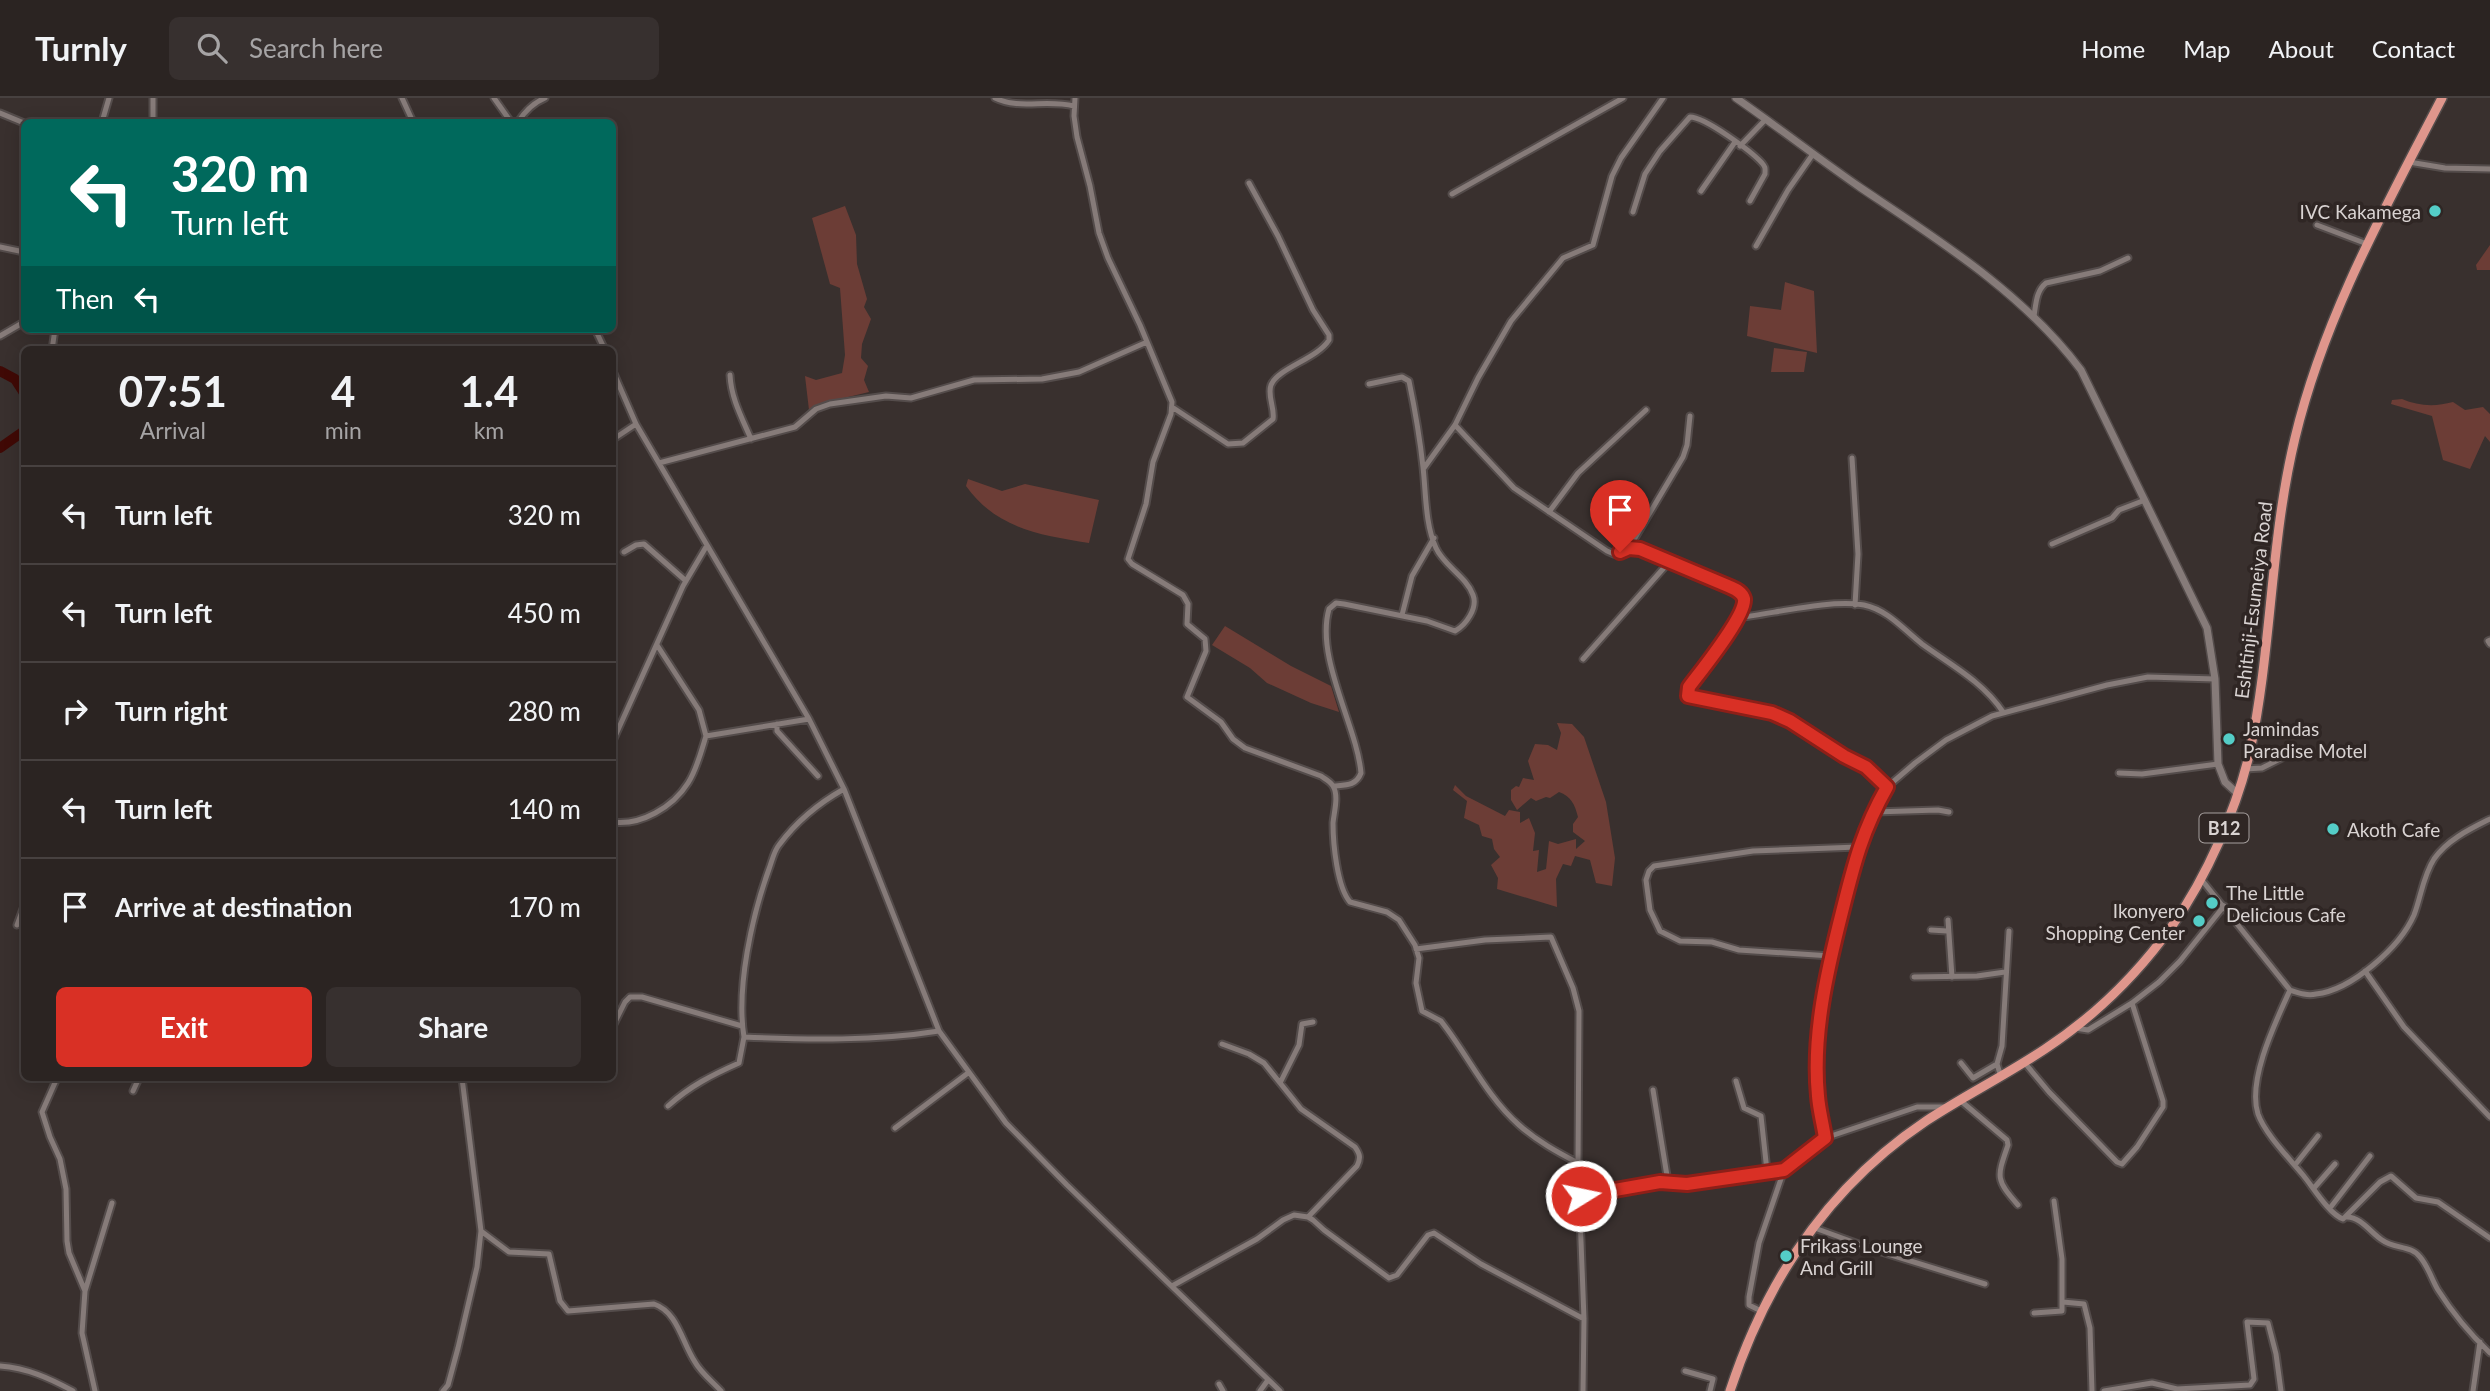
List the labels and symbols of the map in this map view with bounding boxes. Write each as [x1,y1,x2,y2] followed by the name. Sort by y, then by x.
[2300,200,2421,223] place label: IVC Kakamega
[2427,203,2443,219] marker: IVC Kakamega
[1590,480,1650,552] pin
[2229,500,2277,700] street label: Eshitinji-Esumeiya Road
[2243,717,2367,762] place label: Jamindas Paradise Motel
[2221,731,2237,747] marker: Jamindas Paradise Motel
[2200,814,2248,842] road number: B12
[2347,818,2440,841] place label: Akoth Cafe
[2325,821,2341,837] marker: Akoth Cafe
[2226,881,2346,926] place label: The Little Delicious Cafe
[2204,895,2220,911] marker: The Little Delicious Cafe
[2046,899,2185,944] place label: Ikonyero Shopping Center
[2191,913,2207,929] marker: Ikonyero Shopping Center
[1544,1159,1618,1233] position arrow
[1800,1234,1923,1279] place label: Frikass Lounge And Grill
[1778,1248,1794,1264] marker: Frikass Lounge And Grill

